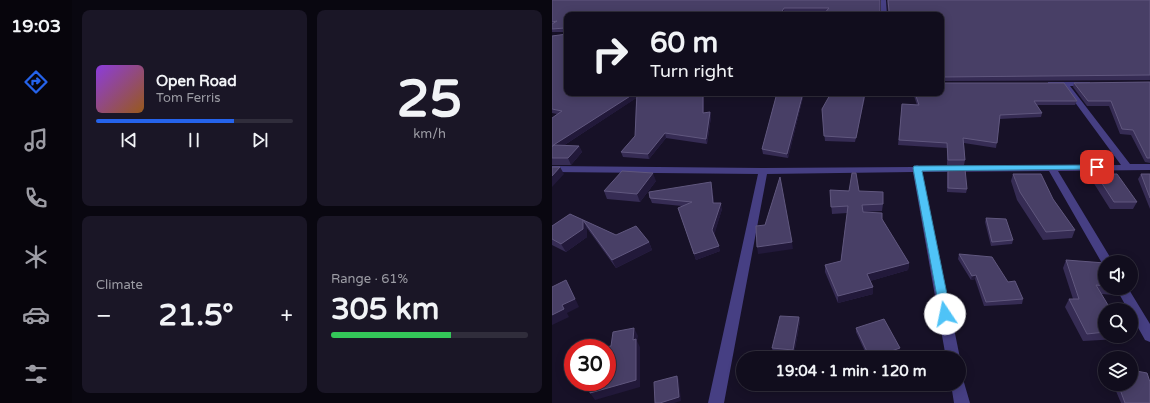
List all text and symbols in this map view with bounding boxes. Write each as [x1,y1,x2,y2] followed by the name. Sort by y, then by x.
[11,15,61,37] text: 19:03
[650,26,718,60] text: 60 m
[584,28,636,80] icon: right
[650,60,734,82] text: Turn right
[22,68,50,96] icon: directions
[397,68,462,131] text: 25
[156,72,237,90] text: Open Road
[156,90,220,106] text: Tom Ferris
[22,126,50,154] icon: music
[413,126,446,142] text: km/h
[118,129,140,151] icon: previous
[183,129,205,151] icon: pause
[249,129,271,151] icon: next
[1080,150,1114,184] pin
[1086,156,1108,178] icon: arrive
[22,184,50,212] icon: phone
[22,243,50,271] icon: climate
[1098,255,1138,391] map controls
[1098,255,1138,295] button: sound
[331,271,408,287] text: Range · 61%
[96,277,143,293] text: Climate
[331,291,439,328] text: 305 km
[924,293,966,335] position arrow
[159,297,234,334] text: 21.5°
[22,301,50,329] icon: car
[96,303,112,329] text: −
[281,303,293,329] text: +
[1098,303,1138,343] button: search
[564,339,616,391] speed limit sign: 30
[1098,351,1138,391] button: layers
[22,360,50,388] icon: filters
[776,362,926,380] text: 19:04 · 1 min · 120 m

